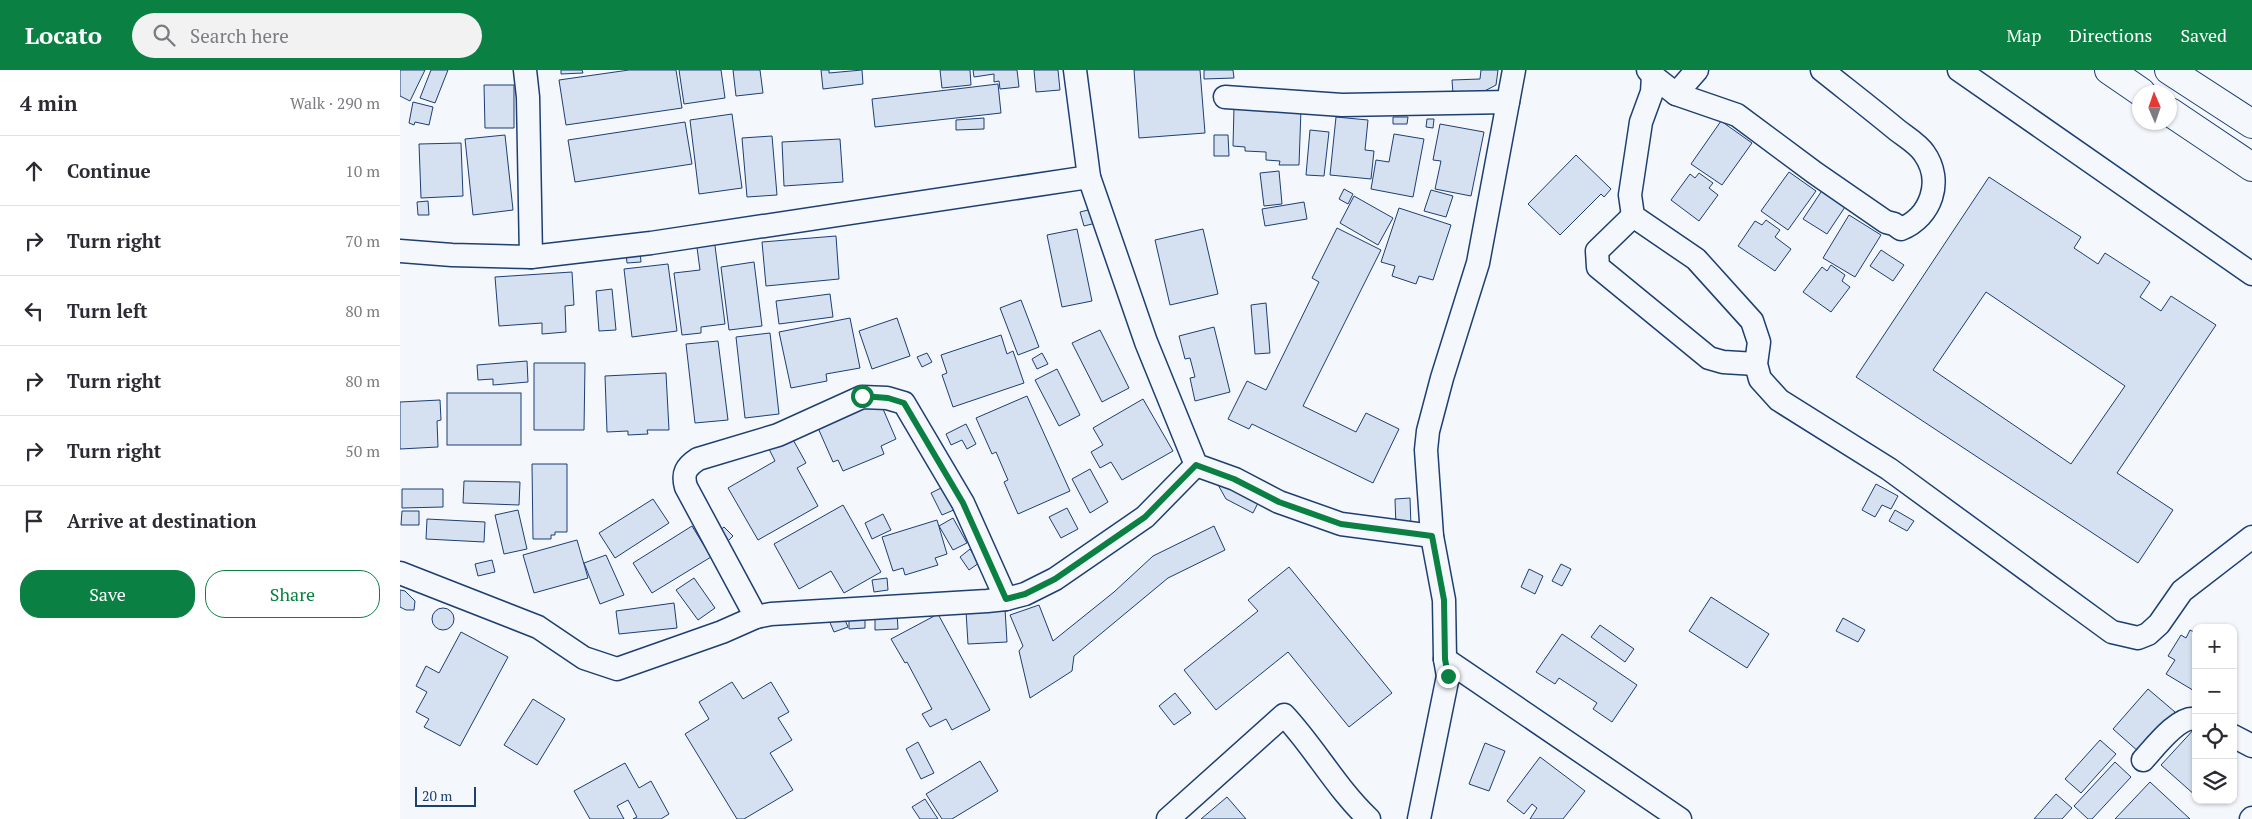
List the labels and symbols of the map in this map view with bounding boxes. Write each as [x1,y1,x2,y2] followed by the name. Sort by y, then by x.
[2132,85,2177,130] north arrow
[851,385,874,408] route start
[1437,665,1460,688] route end
[415,784,476,807] scale bar

